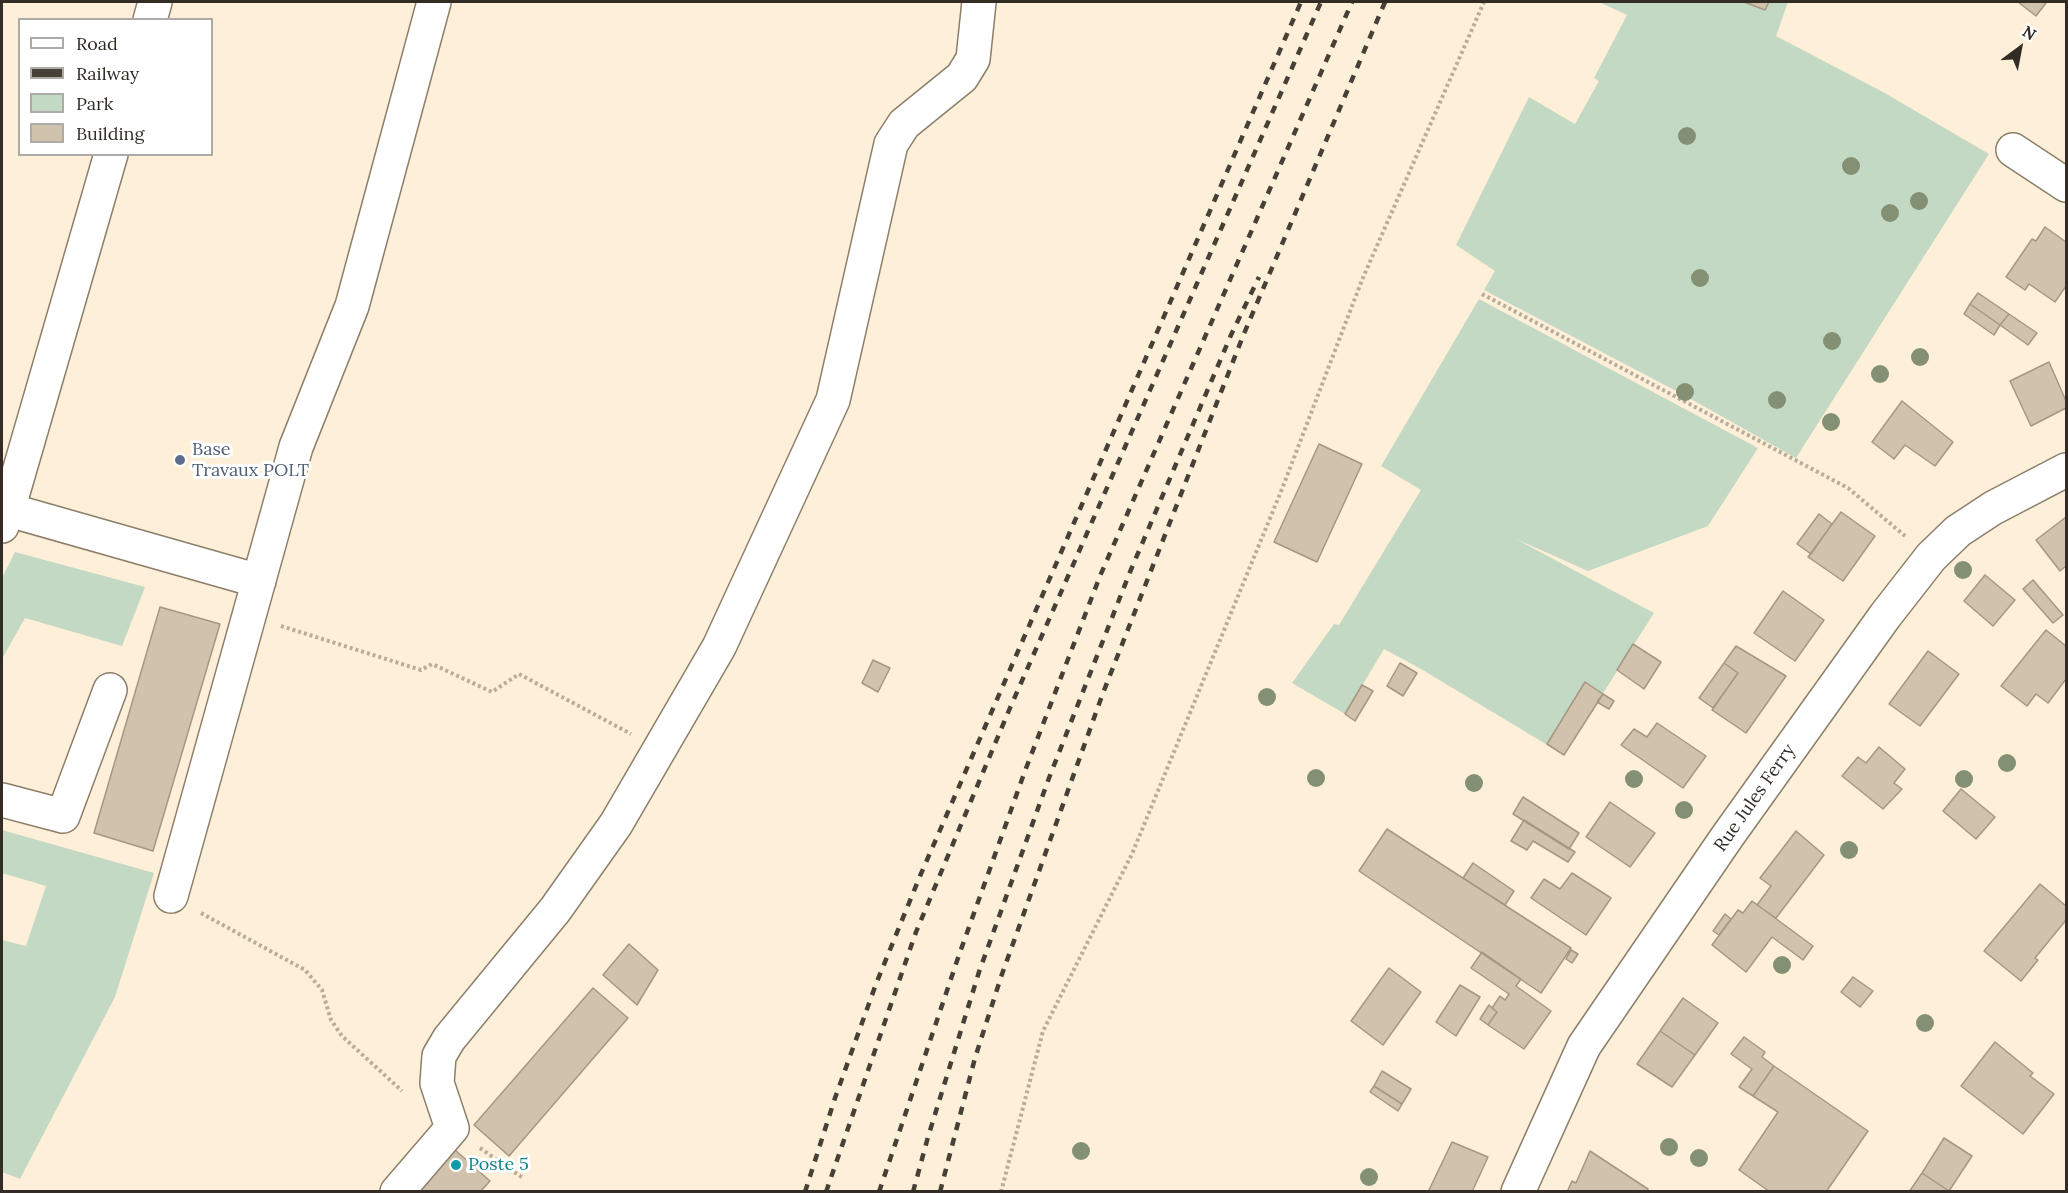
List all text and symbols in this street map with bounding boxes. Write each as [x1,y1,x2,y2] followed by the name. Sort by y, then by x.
[18,18,213,156] legend
[1990,18,2050,78] north arrow
[2019,21,2040,44] text: N
[76,32,118,55] text: Road
[76,62,139,85] text: Railway
[76,92,113,115] text: Park
[76,122,144,145] text: Building
[192,439,309,482] place label: Base Travaux POLT
[173,453,187,467] marker: Base Travaux POLT
[1710,740,1800,856] street label: Rue Jules Ferry
[468,1154,529,1176] place label: Poste 5
[449,1158,463,1172] marker: Poste 5

